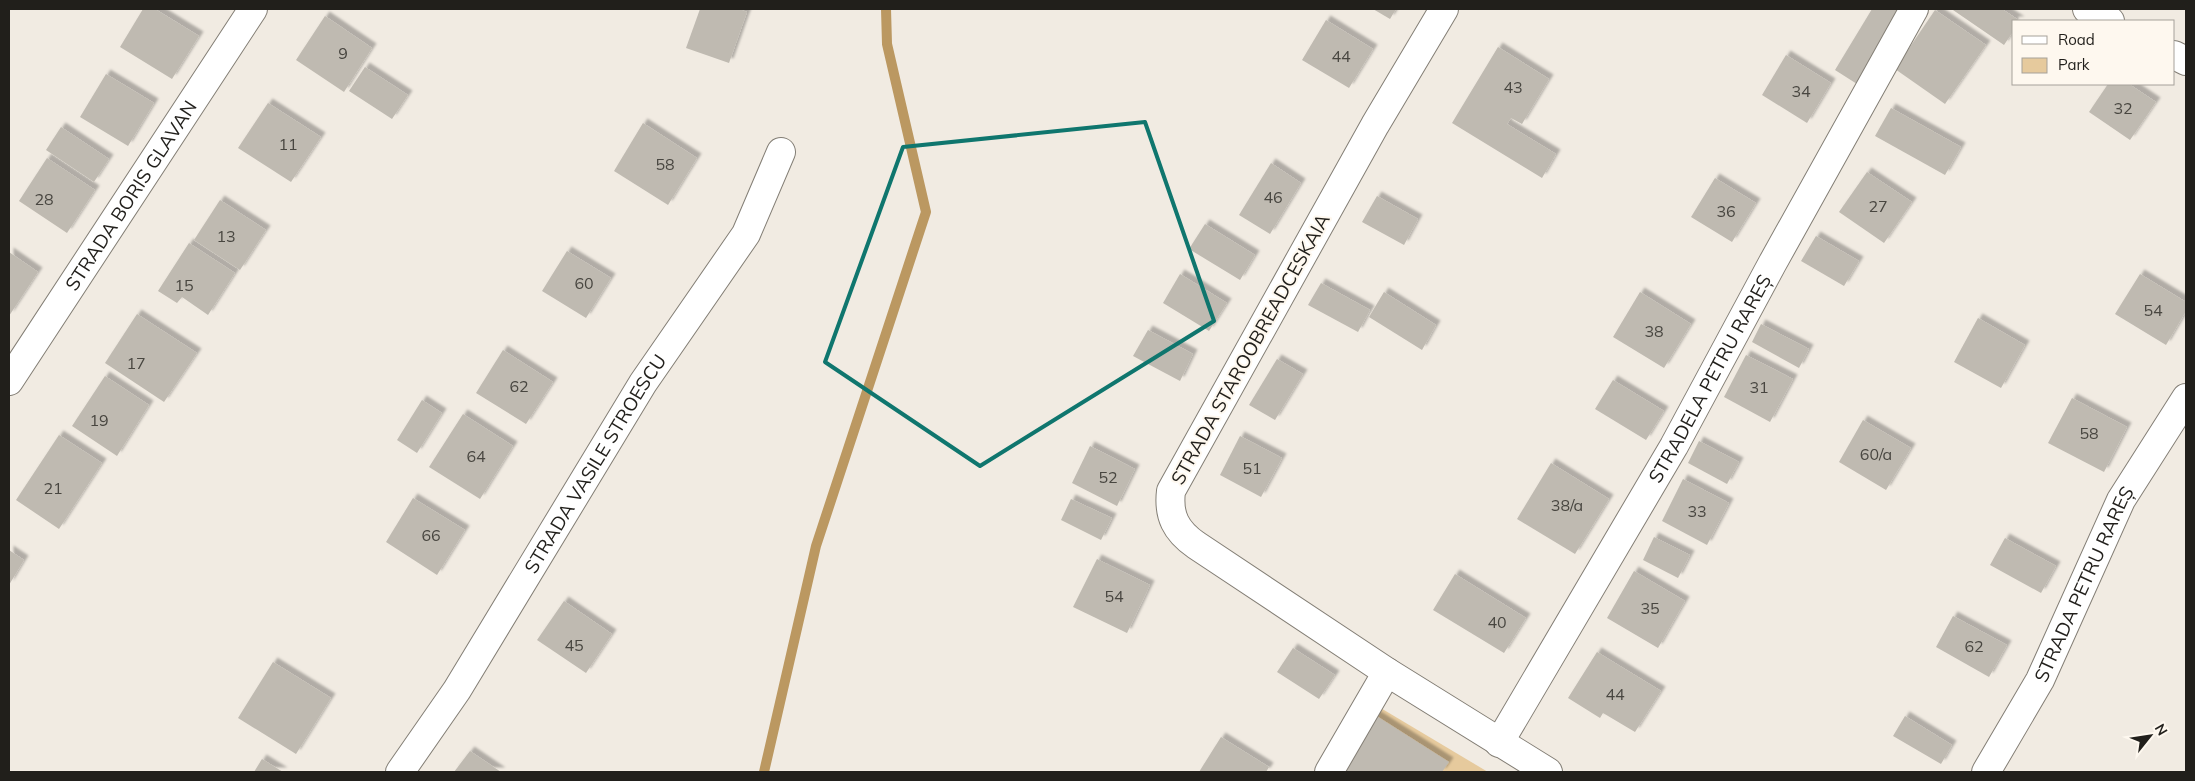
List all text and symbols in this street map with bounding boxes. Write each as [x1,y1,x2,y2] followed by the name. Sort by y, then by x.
[2012,20,2175,85] legend
[2058,30,2095,49] text: Road
[338,43,348,63] house number: 9
[1331,46,1351,66] house number: 44
[2058,55,2090,74] text: Park
[1503,77,1523,97] house number: 43
[1791,81,1811,101] house number: 34
[60,96,202,295] street label: STRADA BORIS GLAVAN
[2113,98,2133,118] house number: 32
[278,134,298,154] house number: 11
[655,154,675,174] house number: 58
[1263,187,1283,207] house number: 46
[34,189,54,209] house number: 28
[1868,196,1888,216] house number: 27
[1716,201,1736,221] house number: 36
[1165,209,1335,489] street label: STRADA STAROOBREADCESKAIA
[216,226,236,246] house number: 13
[1643,270,1777,487] street label: STRADELA PETRU RAREȘ
[574,273,594,293] house number: 60
[174,275,194,295] house number: 15
[2143,300,2163,320] house number: 54
[1644,321,1664,341] house number: 38
[519,349,671,578] street label: STRADA VASILE STROESCU
[126,353,146,373] house number: 17
[509,376,529,396] house number: 62
[1749,377,1769,397] house number: 31
[89,410,109,430] house number: 19
[2079,423,2099,443] house number: 58
[1860,444,1892,464] house number: 60/a
[466,446,486,466] house number: 64
[1242,458,1262,478] house number: 51
[1098,467,1118,487] house number: 52
[43,478,63,498] house number: 21
[2029,482,2140,686] street label: STRADA PETRU RAREȘ
[1551,495,1583,515] house number: 38/a
[1687,501,1707,521] house number: 33
[421,525,441,545] house number: 66
[1104,586,1124,606] house number: 54
[1640,598,1660,618] house number: 35
[1487,612,1507,632] house number: 40
[564,635,584,655] house number: 45
[1964,636,1984,656] house number: 62
[1605,684,1625,704] house number: 44
[2125,711,2175,761] north arrow
[2151,720,2172,739] text: N

